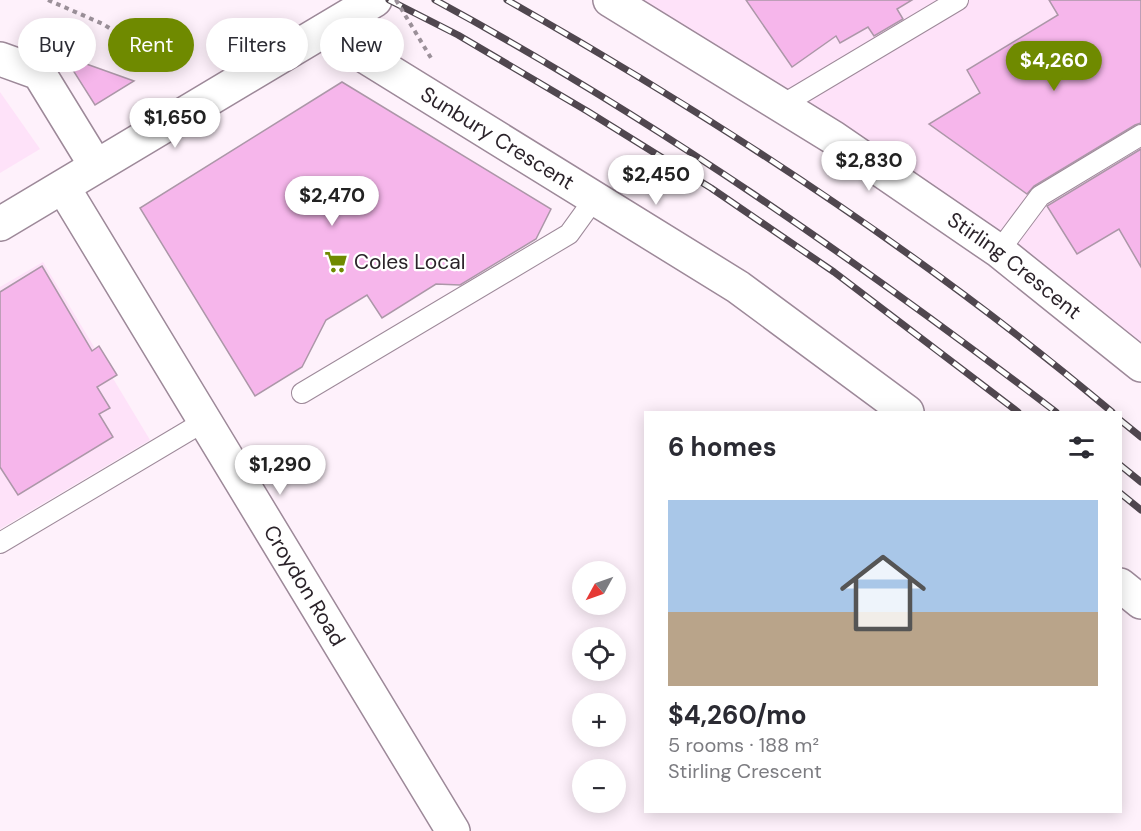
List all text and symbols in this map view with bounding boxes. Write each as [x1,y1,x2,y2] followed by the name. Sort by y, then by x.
[18,18,96,72] chip: Buy
[108,18,194,72] chip: Rent
[206,18,308,72] chip: Filters
[320,18,404,72] chip: New
[1005,41,1103,92] pin: $4,260
[1020,47,1088,73] text: $4,260
[415,80,580,196] street label: Sunbury Crescent
[126,98,224,149] pin: $1,650
[143,104,207,130] text: $1,650
[820,141,918,192] pin: $2,830
[835,147,903,173] text: $2,830
[607,155,705,206] pin: $2,450
[622,161,690,187] text: $2,450
[283,176,381,227] pin: $2,470
[299,182,365,208] text: $2,470
[942,206,1087,326] street label: Stirling Crescent
[354,248,465,276] place label: Coles Local
[323,249,349,275] supermarket icon: Coles Local
[668,430,776,464] text: 6 homes
[1065,431,1098,464] icon: filters
[231,445,329,496] pin: $1,290
[249,451,311,477] text: $1,290
[257,520,352,651] street label: Croydon Road
[829,539,937,647] icon: home
[572,561,626,615] north arrow
[572,561,626,813] map controls
[572,627,626,681] button: locate
[572,693,626,747] button: +
[668,698,807,732] text: $4,260/mo
[668,732,819,758] text: 5 rooms · 188 m²
[668,758,822,784] text: Stirling Crescent
[572,759,626,813] button: −

